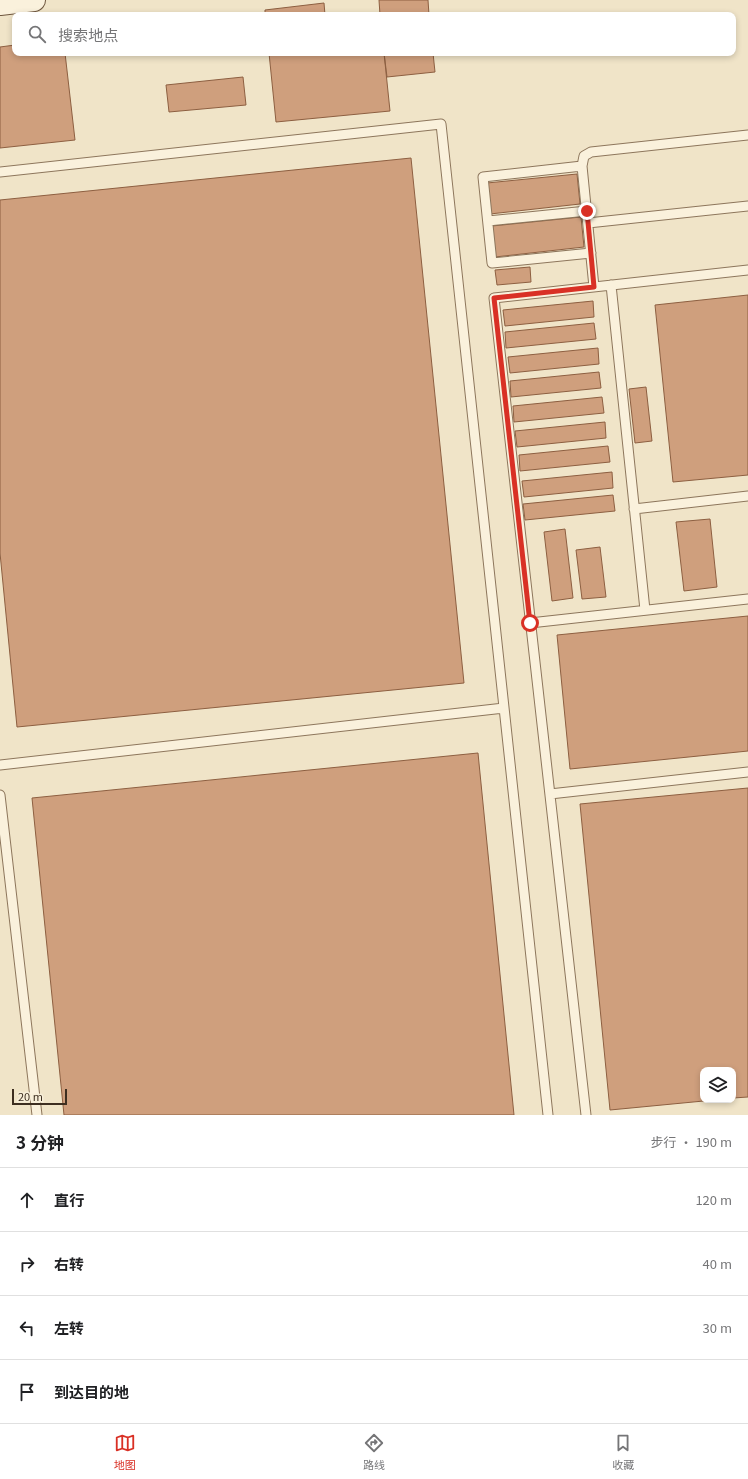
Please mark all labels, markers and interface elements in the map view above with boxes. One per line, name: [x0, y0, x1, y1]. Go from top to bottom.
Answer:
search box: [12, 12, 736, 56]
icon: search: [26, 23, 48, 45]
text: 搜索地点: [58, 24, 118, 45]
route end: [578, 202, 596, 220]
route start: [521, 614, 539, 632]
map controls: [700, 1067, 736, 1103]
button: layers: [700, 1067, 736, 1103]
scale bar: [12, 1087, 67, 1106]
text: 20 m: [18, 1088, 43, 1104]
text: 3 分钟: [16, 1129, 64, 1154]
text: 步行 · 190 m: [651, 1132, 732, 1151]
icon: ahead: [16, 1189, 38, 1211]
text: 直行: [54, 1189, 84, 1210]
text: 120 m: [695, 1190, 732, 1209]
icon: right: [16, 1253, 38, 1275]
text: 右转: [54, 1253, 84, 1274]
text: 40 m: [703, 1254, 732, 1273]
icon: left: [16, 1317, 38, 1339]
text: 左转: [54, 1317, 84, 1338]
text: 30 m: [703, 1318, 732, 1337]
icon: arrive: [16, 1381, 38, 1403]
text: 到达目的地: [54, 1381, 129, 1402]
tab: 地图: [114, 1432, 136, 1472]
tab: 路线: [363, 1432, 385, 1472]
tab: 收藏: [612, 1432, 634, 1472]

